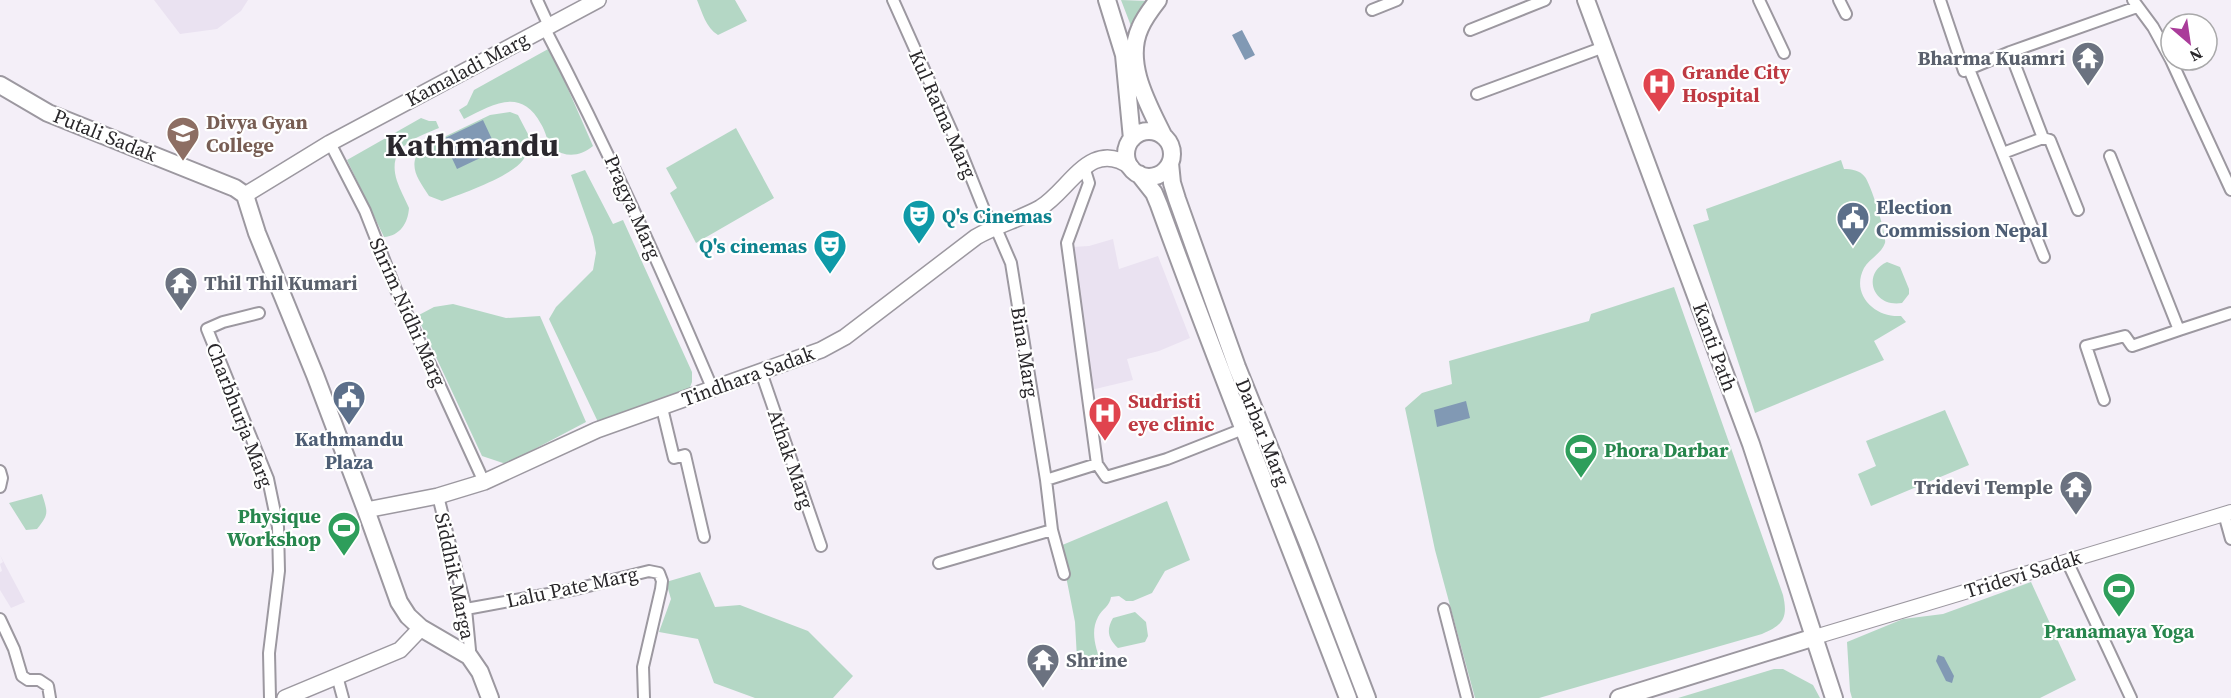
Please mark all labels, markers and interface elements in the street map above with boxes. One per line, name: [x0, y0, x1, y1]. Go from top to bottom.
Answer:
north arrow: [2159, 12, 2219, 72]
street label: Kamaladi Marg: [401, 25, 533, 113]
temple icon: Bharma Kuamri: [2070, 40, 2106, 87]
text: N: [2186, 43, 2207, 68]
place label: Bharma Kuamri: [1917, 44, 2065, 72]
street label: Kul Ratna Marg: [902, 45, 984, 183]
place label: Grande City Hospital: [1682, 58, 1791, 109]
hospital icon: Grande City Hospital: [1641, 66, 1677, 113]
street label: Putali Sadak: [49, 102, 161, 168]
place label: Divya Gyan College: [206, 108, 308, 159]
school or university icon: Divya Gyan College: [165, 115, 201, 162]
district label: Kathmandu: [385, 123, 559, 167]
street label: Pragya Marg: [598, 150, 668, 264]
place label: Election Commission Nepal: [1876, 193, 2048, 244]
theatre icon: Q's Cinemas: [901, 198, 937, 245]
public building icon: Election Commission Nepal: [1835, 200, 1871, 247]
place label: Q's Cinemas: [942, 202, 1052, 230]
theatre icon: Q's cinemas: [812, 228, 848, 275]
place label: Q's cinemas: [699, 232, 807, 260]
street label: Shrim Nidhi Marg: [363, 233, 453, 391]
temple icon: Thil Thil Kumari: [163, 265, 199, 312]
place label: Thil Thil Kumari: [204, 269, 358, 297]
street label: Kanti Path: [1686, 299, 1744, 395]
street label: Bina Marg: [1004, 304, 1046, 400]
street label: Charbhurja Marg: [200, 339, 280, 491]
street label: Tindhara Sadak: [678, 339, 818, 413]
street label: Darbar Marg: [1229, 374, 1297, 490]
public building icon: Kathmandu Plaza: [331, 379, 367, 426]
place label: Sudristi eye clinic: [1128, 387, 1215, 438]
hospital icon: Sudristi eye clinic: [1087, 395, 1123, 442]
street label: Athak Marg: [761, 405, 821, 513]
place label: Kathmandu Plaza: [295, 425, 403, 476]
sports icon: Phora Darbar: [1563, 432, 1599, 479]
place label: Phora Darbar: [1604, 436, 1729, 464]
temple icon: Tridevi Temple: [2058, 469, 2094, 516]
place label: Tridevi Temple: [1914, 473, 2053, 501]
place label: Physique Workshop: [227, 502, 321, 553]
sports icon: Physique Workshop: [326, 510, 362, 557]
street label: Siddhik Marga: [428, 510, 482, 643]
street label: Tridevi Sadak: [1961, 543, 2085, 605]
street label: Lalu Pate Marg: [504, 559, 640, 615]
sports icon: Pranamaya Yoga: [2101, 571, 2137, 618]
place label: Pranamaya Yoga: [2044, 617, 2195, 645]
temple icon: Shrine: [1025, 642, 1061, 689]
place label: Shrine: [1066, 646, 1127, 674]

